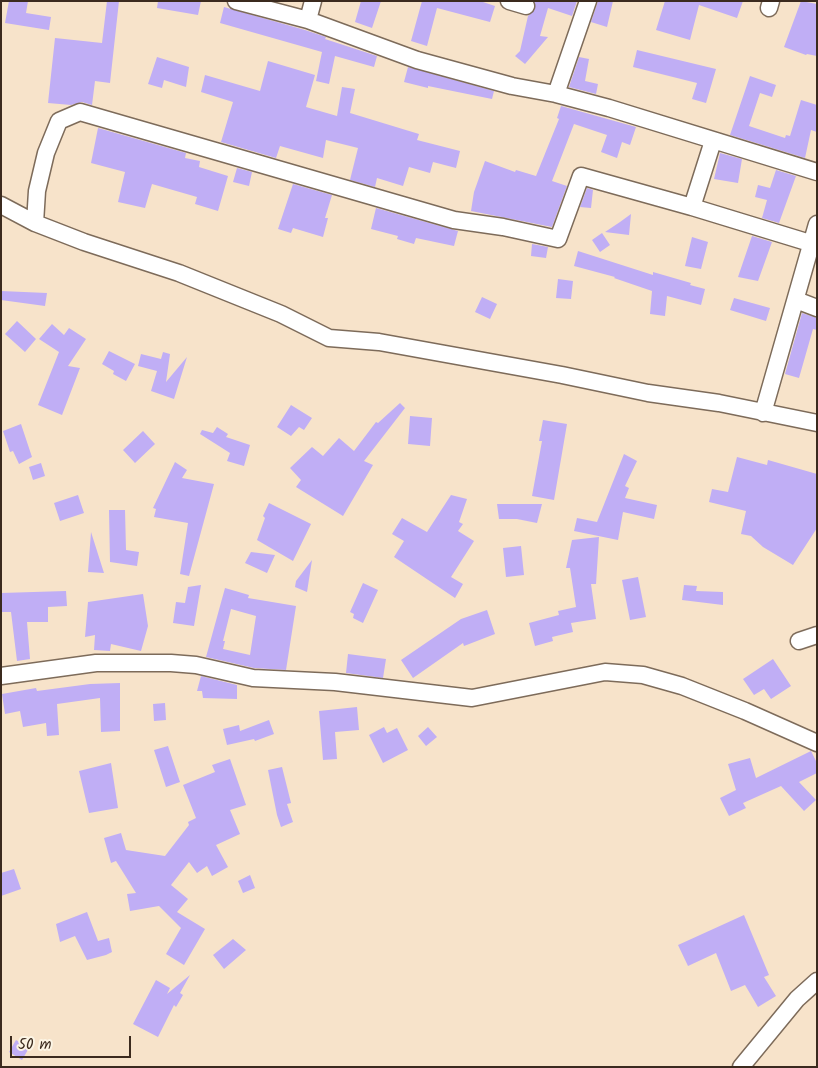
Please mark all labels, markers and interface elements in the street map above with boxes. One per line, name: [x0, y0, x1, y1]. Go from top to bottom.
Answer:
scale bar: [12, 1026, 134, 1058]
text: 50 m: [18, 1033, 52, 1057]

